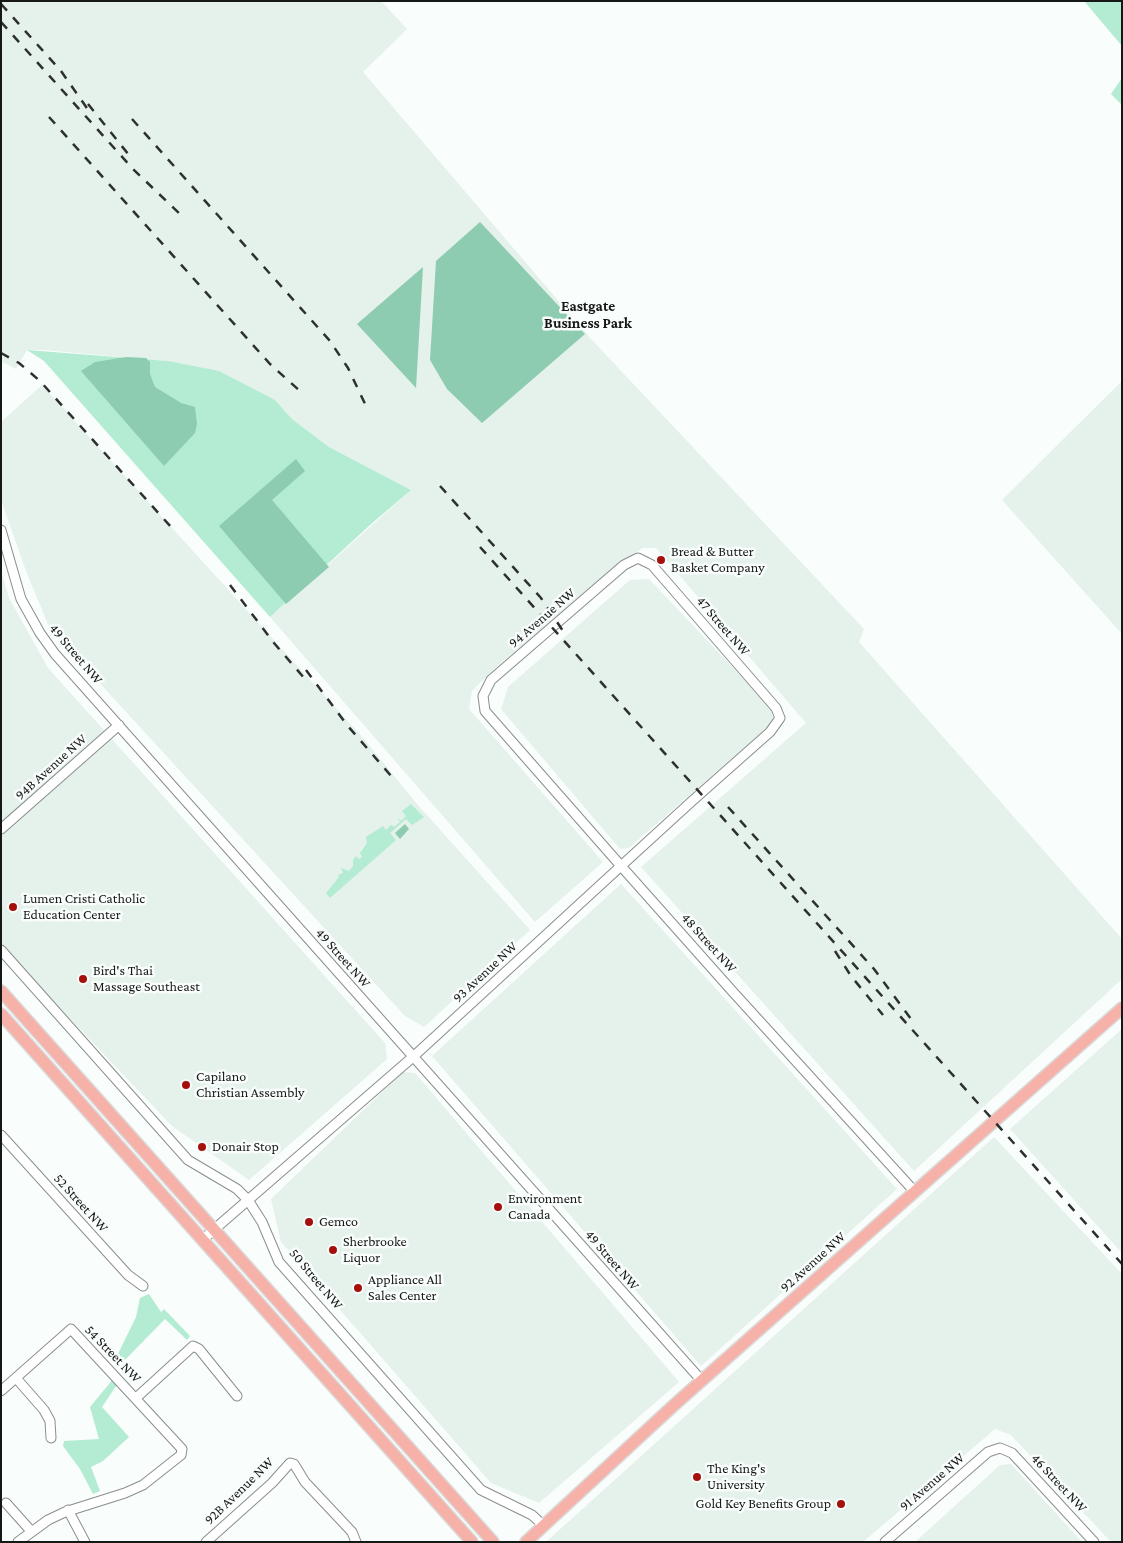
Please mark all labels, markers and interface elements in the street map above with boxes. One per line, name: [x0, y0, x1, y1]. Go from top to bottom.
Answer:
district label: Eastgate Business Park: [544, 297, 632, 332]
place label: Bread & Butter Basket Company: [671, 544, 765, 576]
marker: Bread & Butter Basket Company: [655, 554, 667, 566]
street label: 94 Avenue NW: [505, 585, 579, 651]
street label: 47 Street NW: [693, 593, 753, 659]
street label: 49 Street NW: [46, 620, 106, 688]
street label: 94B Avenue NW: [12, 731, 90, 803]
place label: Lumen Cristi Catholic Education Center: [23, 891, 145, 924]
marker: Lumen Cristi Catholic Education Center: [7, 901, 19, 913]
street label: 48 Street NW: [678, 910, 740, 976]
street label: 49 Street NW: [312, 925, 374, 991]
street label: 93 Avenue NW: [449, 938, 521, 1006]
place label: Bird's Thai Massage Southeast: [93, 963, 200, 996]
marker: Bird's Thai Massage Southeast: [77, 973, 89, 985]
place label: Capilano Christian Assembly: [196, 1069, 305, 1102]
marker: Capilano Christian Assembly: [180, 1079, 192, 1091]
place label: Donair Stop: [212, 1139, 279, 1155]
marker: Donair Stop: [196, 1141, 208, 1153]
street label: 52 Street NW: [50, 1170, 112, 1236]
place label: Environment Canada: [508, 1191, 582, 1224]
marker: Environment Canada: [492, 1201, 504, 1213]
place label: Gemco: [319, 1214, 358, 1230]
marker: Gemco: [303, 1216, 315, 1228]
street label: 49 Street NW: [581, 1226, 643, 1294]
street label: 92 Avenue NW: [777, 1228, 849, 1296]
place label: Sherbrooke Liquor: [343, 1234, 407, 1266]
marker: Sherbrooke Liquor: [327, 1244, 339, 1256]
street label: 50 Street NW: [286, 1245, 346, 1313]
place label: Appliance All Sales Center: [368, 1272, 442, 1304]
marker: Appliance All Sales Center: [352, 1282, 364, 1294]
street label: 54 Street NW: [81, 1322, 145, 1386]
street label: 91 Avenue NW: [896, 1449, 968, 1515]
street label: 46 Street NW: [1027, 1450, 1091, 1516]
street label: 92B Avenue NW: [201, 1454, 277, 1528]
place label: The King's University: [707, 1461, 766, 1494]
marker: The King's University: [691, 1471, 703, 1483]
place label: Gold Key Benefits Group: [696, 1496, 831, 1512]
marker: Gold Key Benefits Group: [835, 1498, 847, 1510]

